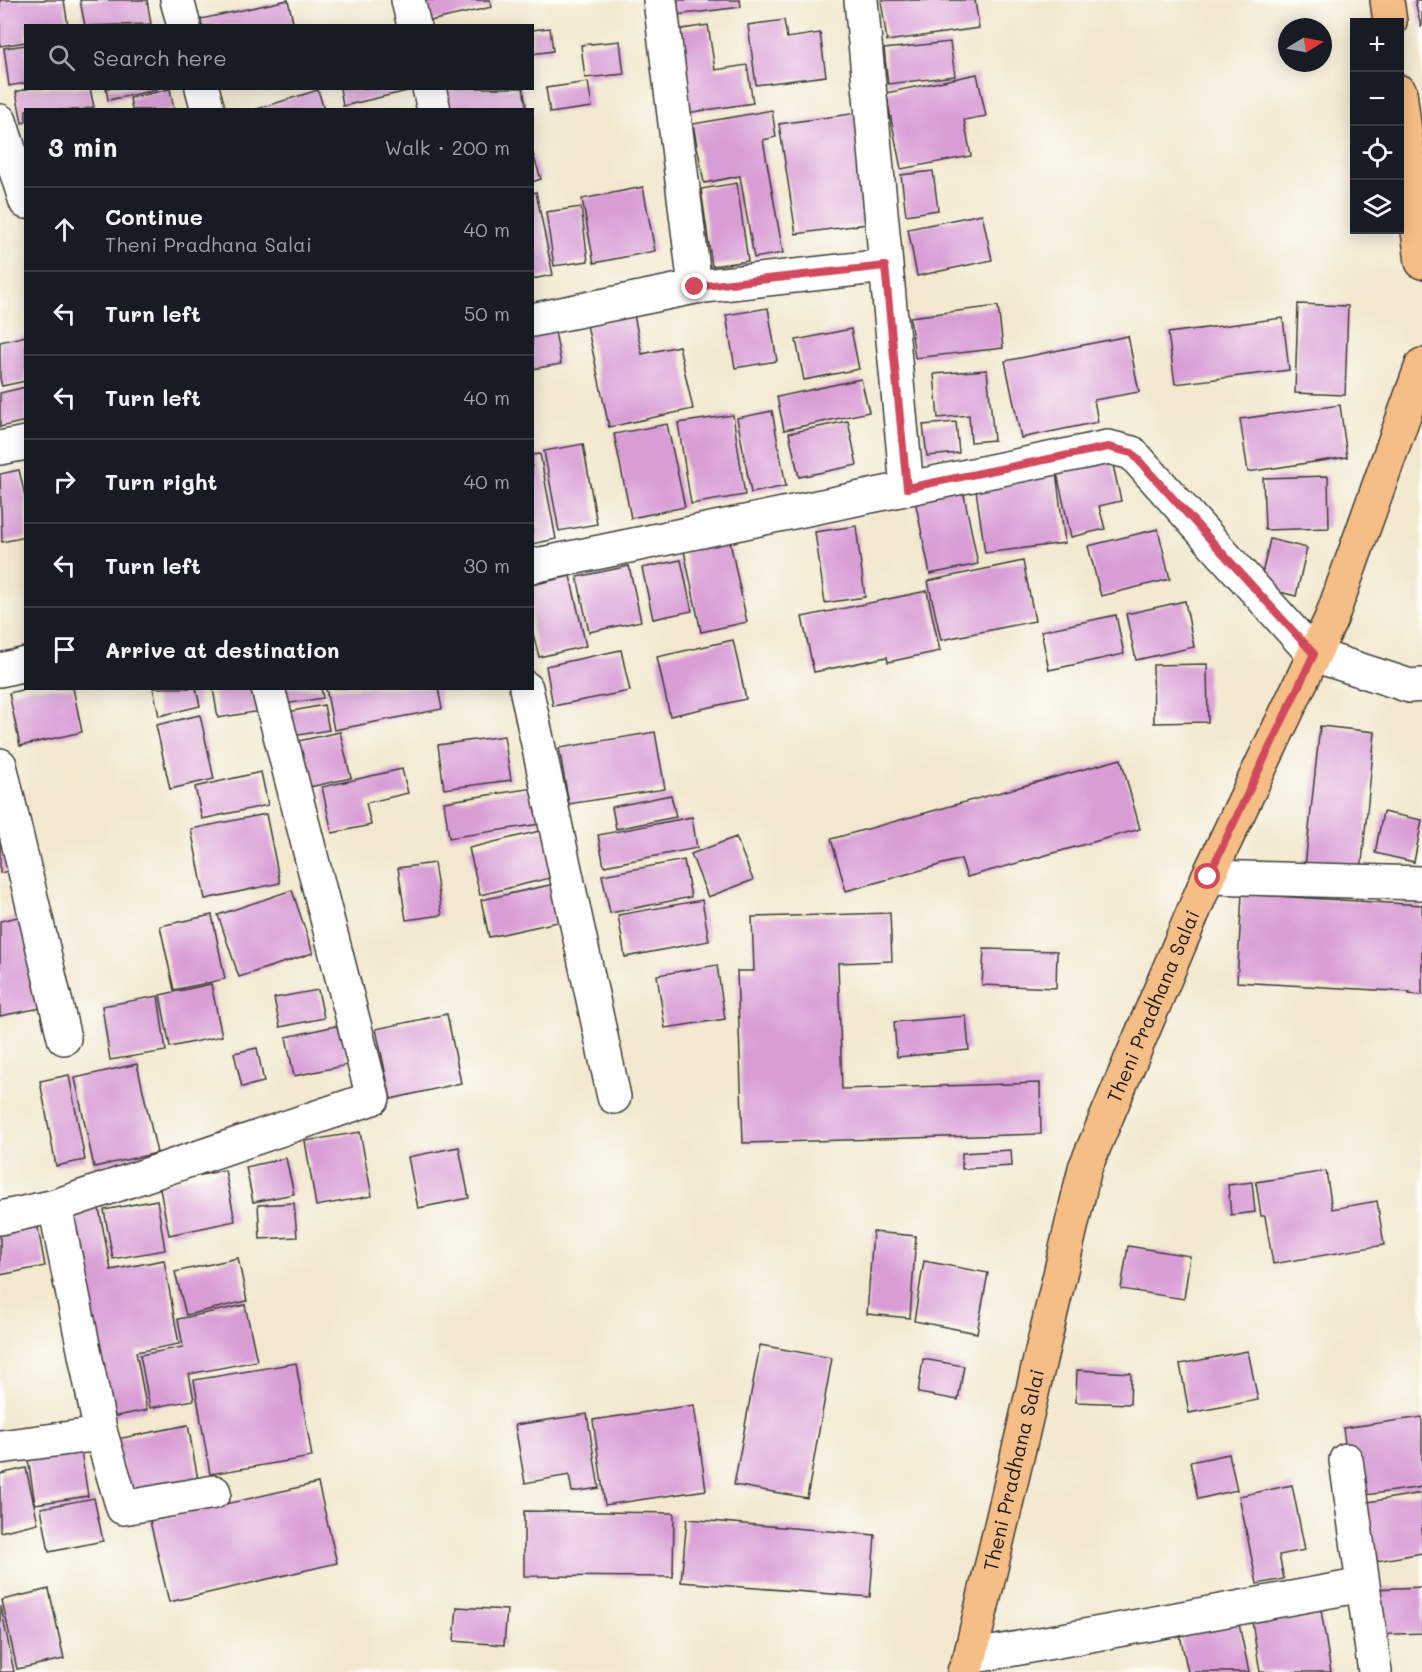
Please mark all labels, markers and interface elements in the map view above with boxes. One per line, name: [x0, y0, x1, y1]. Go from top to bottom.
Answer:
north arrow: [1278, 18, 1332, 72]
map controls: [1350, 18, 1404, 234]
button: +: [1350, 18, 1404, 72]
search box: [24, 24, 534, 90]
icon: search: [45, 41, 78, 74]
text: Search here: [93, 43, 227, 72]
button: −: [1350, 72, 1404, 126]
button: locate: [1350, 126, 1404, 180]
text: 3 min: [48, 130, 117, 164]
text: Walk · 200 m: [385, 134, 510, 160]
button: layers: [1350, 180, 1404, 234]
text: Continue: [105, 202, 203, 231]
icon: ahead: [48, 213, 81, 246]
text: 40 m: [464, 216, 510, 242]
text: Theni Pradhana Salai: [105, 231, 312, 257]
route end: [681, 273, 707, 299]
icon: left: [48, 297, 81, 330]
text: Turn left: [105, 299, 201, 328]
text: 50 m: [464, 300, 510, 326]
icon: left: [48, 381, 81, 414]
text: Turn left: [105, 383, 201, 412]
text: 40 m: [464, 384, 510, 410]
icon: right: [48, 465, 81, 498]
text: Turn right: [105, 467, 217, 496]
text: 40 m: [464, 468, 510, 494]
icon: left: [48, 549, 81, 582]
text: Turn left: [105, 551, 201, 580]
text: 30 m: [464, 552, 510, 578]
icon: arrive: [48, 633, 81, 666]
text: Arrive at destination: [105, 635, 340, 664]
route start: [1194, 863, 1220, 889]
street label: Theni Pradhana Salai: [1100, 906, 1205, 1106]
street label: Theni Pradhana Salai: [977, 1366, 1049, 1574]

